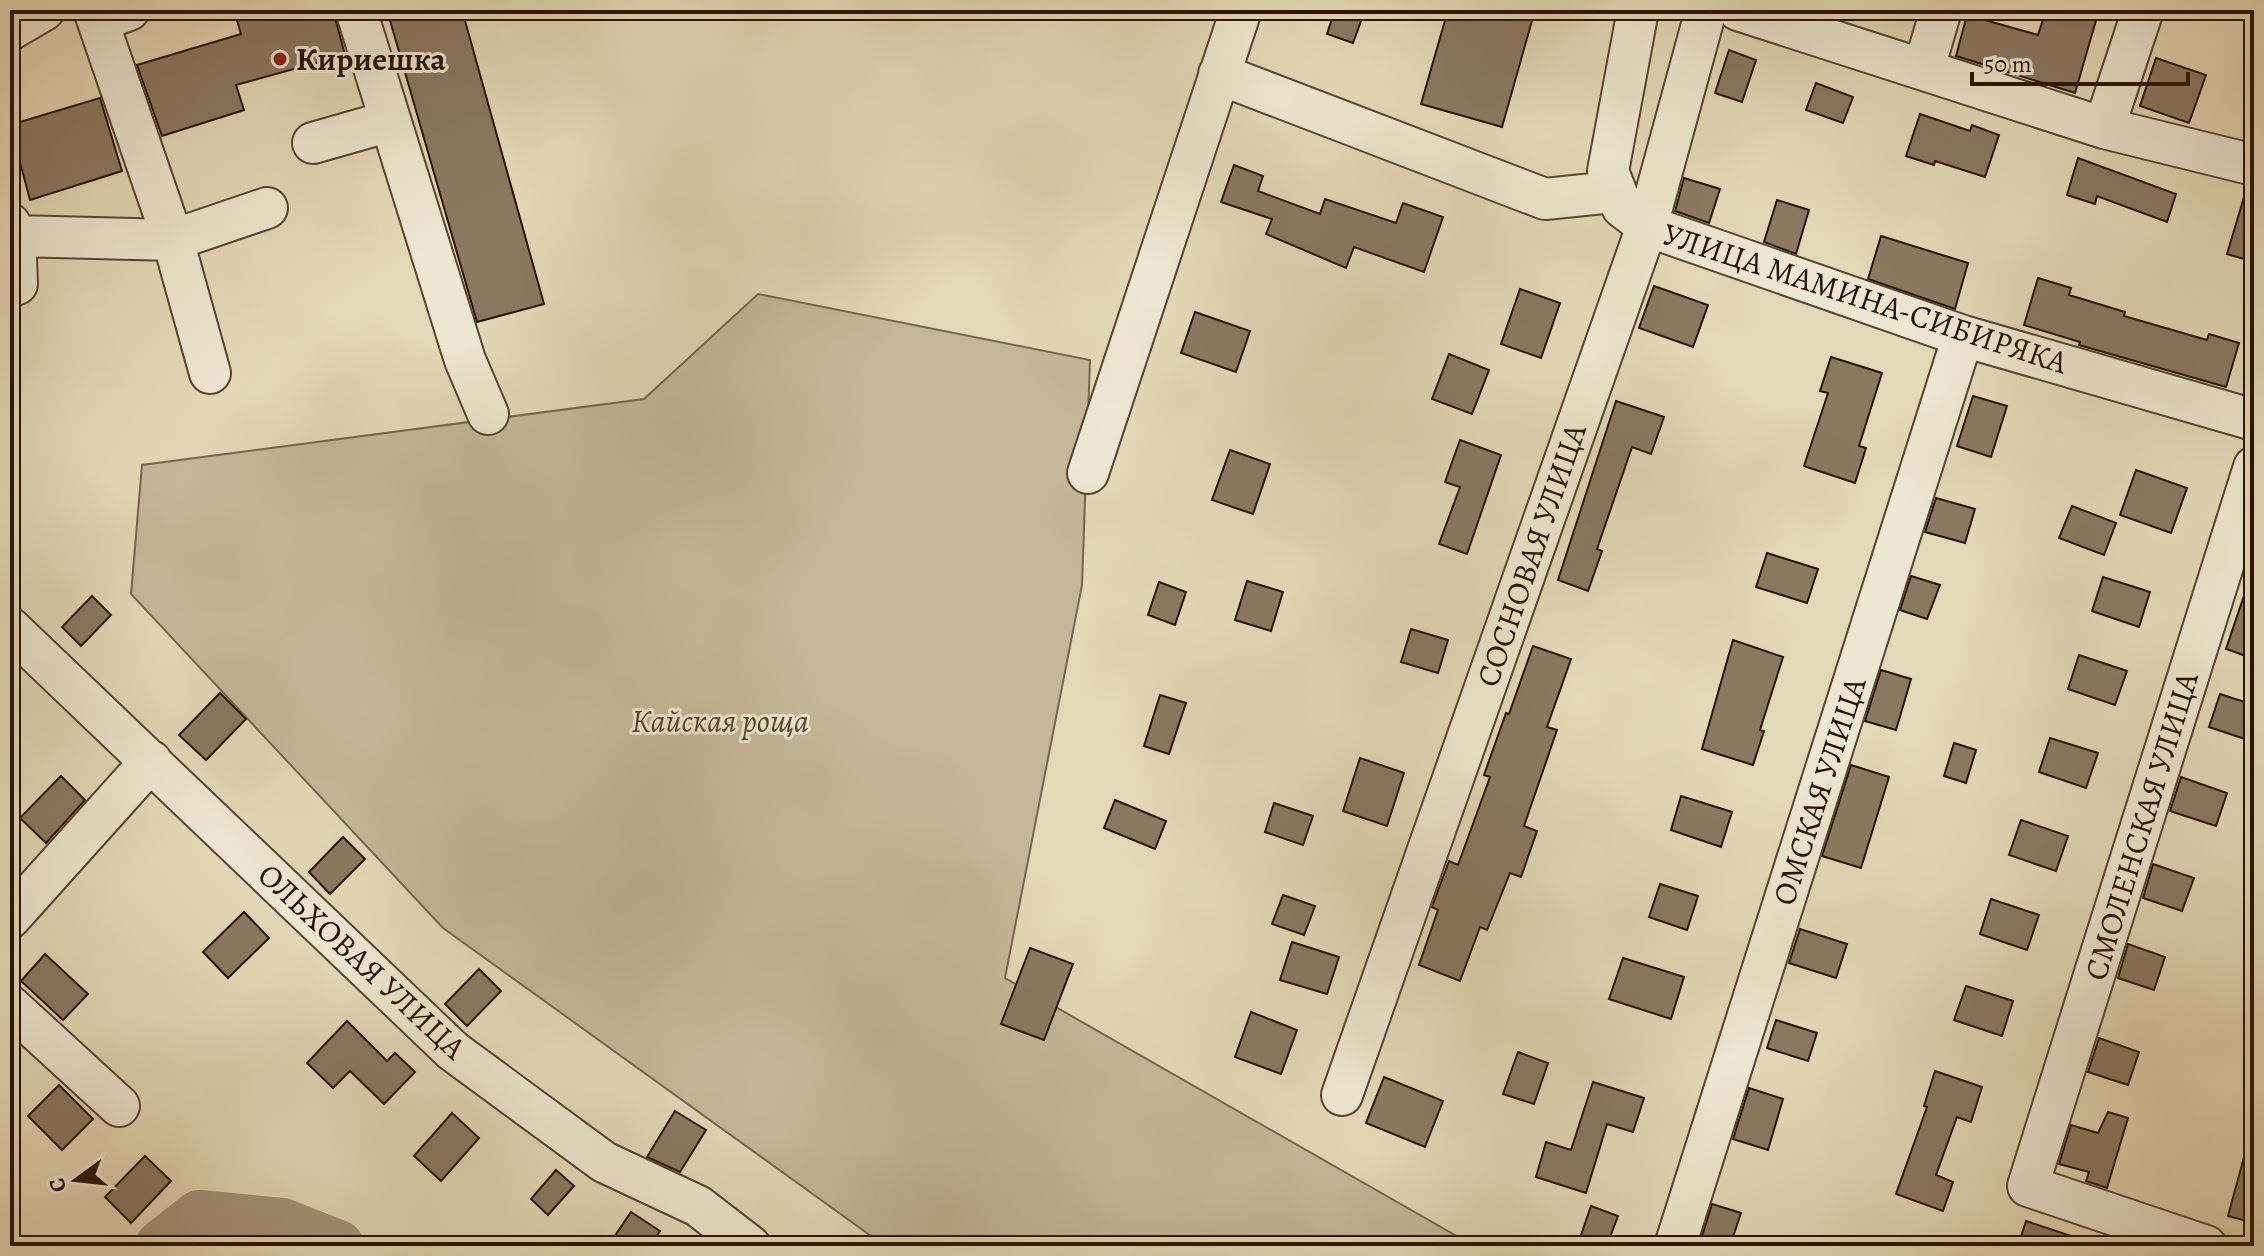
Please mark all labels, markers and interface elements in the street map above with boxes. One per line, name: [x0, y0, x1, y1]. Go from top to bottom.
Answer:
scale bar: [1972, 36, 2188, 86]
place label: Кириешка: [296, 37, 446, 81]
text: 50 m: [1984, 48, 2032, 80]
marker: Кириешка: [271, 50, 289, 68]
street label: УЛИЦА МАМИНА-СИБИРЯКА: [1657, 212, 2074, 385]
street label: СОСНОВАЯ УЛИЦА: [1465, 416, 1597, 692]
street label: СМОЛЕНСКАЯ УЛИЦА: [2073, 665, 2209, 985]
street label: ОМСКАЯ УЛИЦА: [1761, 670, 1877, 911]
park label: Кайская роща: [631, 699, 809, 743]
street label: ОЛЬХОВАЯ УЛИЦА: [248, 853, 477, 1070]
north arrow: [36, 1140, 116, 1220]
text: С: [41, 1174, 74, 1195]

